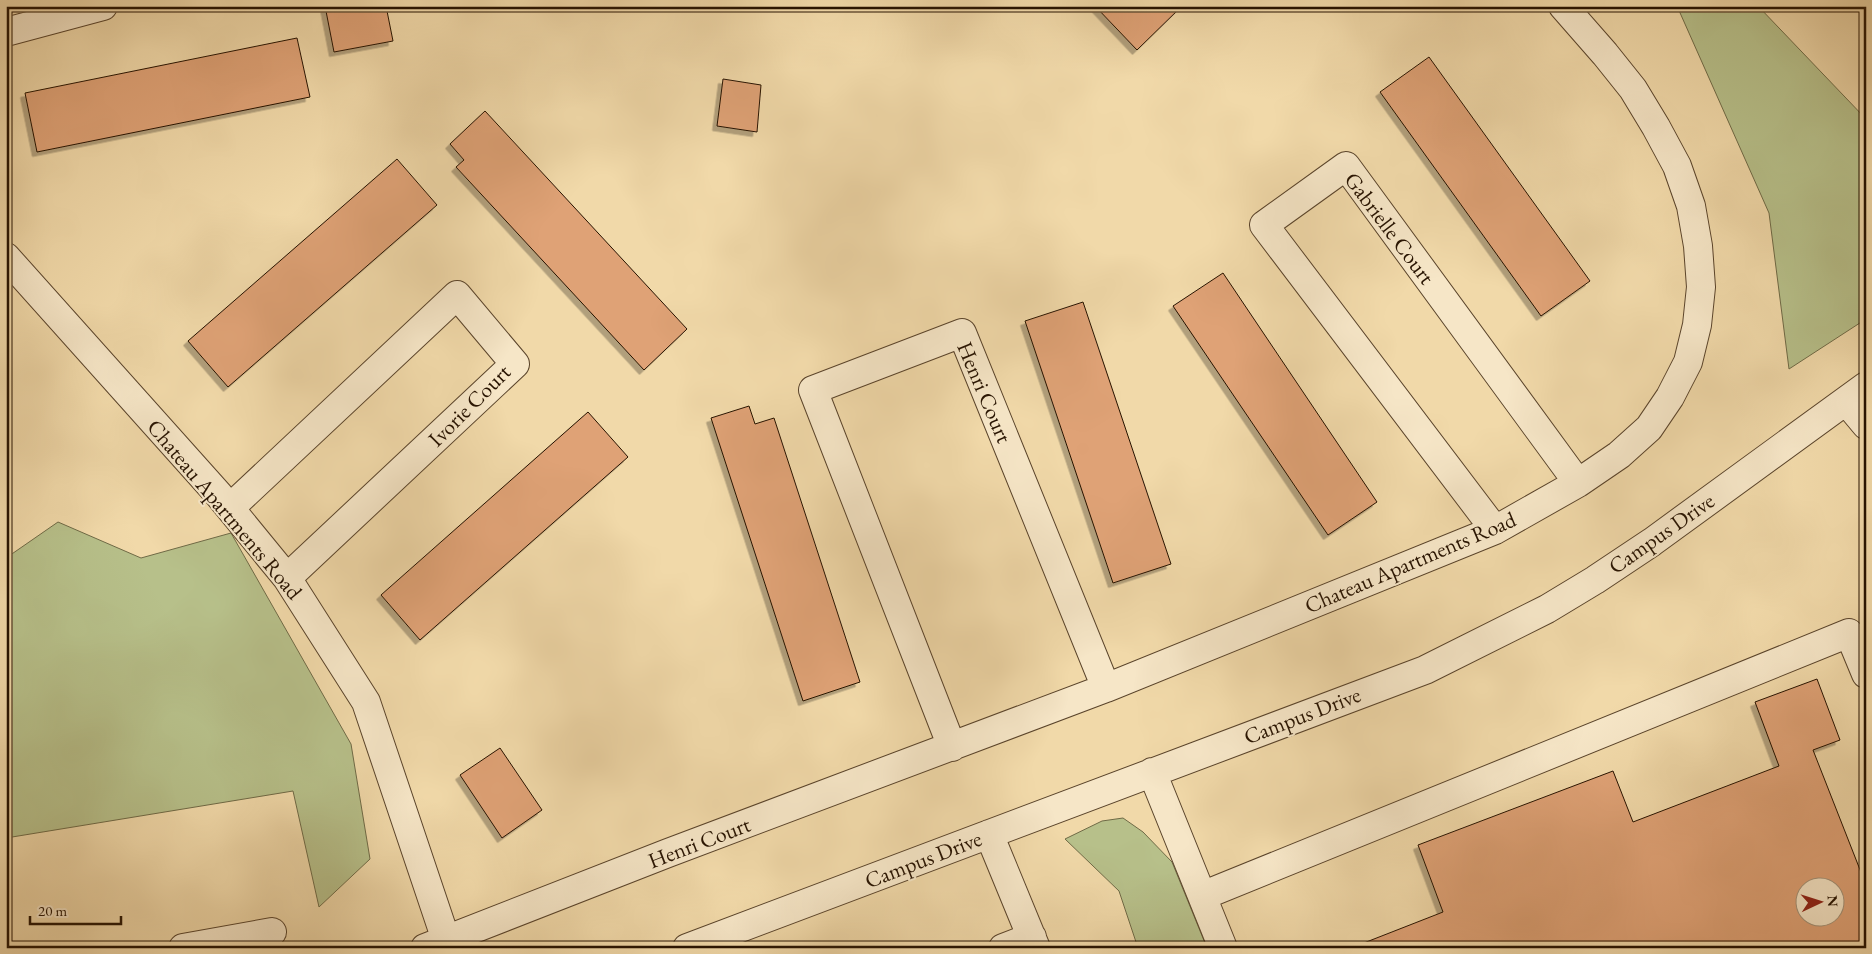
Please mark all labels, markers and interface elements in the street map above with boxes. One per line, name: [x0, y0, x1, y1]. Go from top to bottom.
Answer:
street label: Gabrielle Court: [1338, 166, 1441, 290]
street label: Henri Court: [950, 337, 1019, 447]
street label: Ivorie Court: [422, 358, 517, 453]
street label: Chateau Apartments Road: [141, 413, 309, 606]
street label: Campus Drive: [1603, 486, 1720, 581]
street label: Chateau Apartments Road: [1300, 504, 1521, 620]
street label: Campus Drive: [1240, 680, 1365, 751]
street label: Henri Court: [644, 810, 755, 875]
street label: Campus Drive: [861, 824, 986, 895]
north arrow: [1794, 876, 1844, 926]
scale bar: [30, 894, 121, 926]
text: N: [1824, 895, 1842, 908]
text: 20 m: [38, 901, 67, 920]

